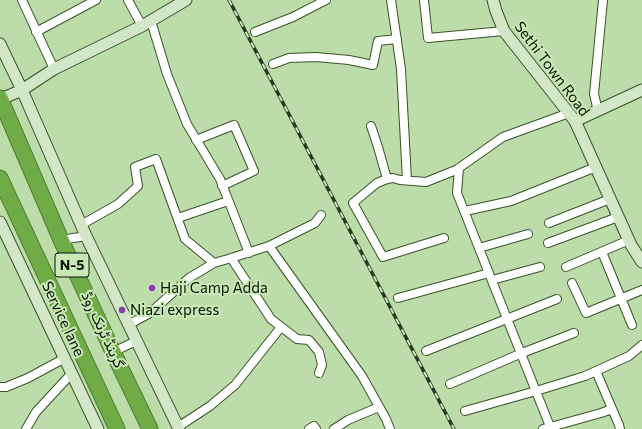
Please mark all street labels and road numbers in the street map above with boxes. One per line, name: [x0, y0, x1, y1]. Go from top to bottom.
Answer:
street label: Sethi Town Road: [511, 18, 593, 120]
road number: N-5: [55, 253, 89, 277]
street label: Service lane: [38, 279, 88, 359]
street label: گرینڈ ٹرنک روڈ: [77, 289, 129, 371]

